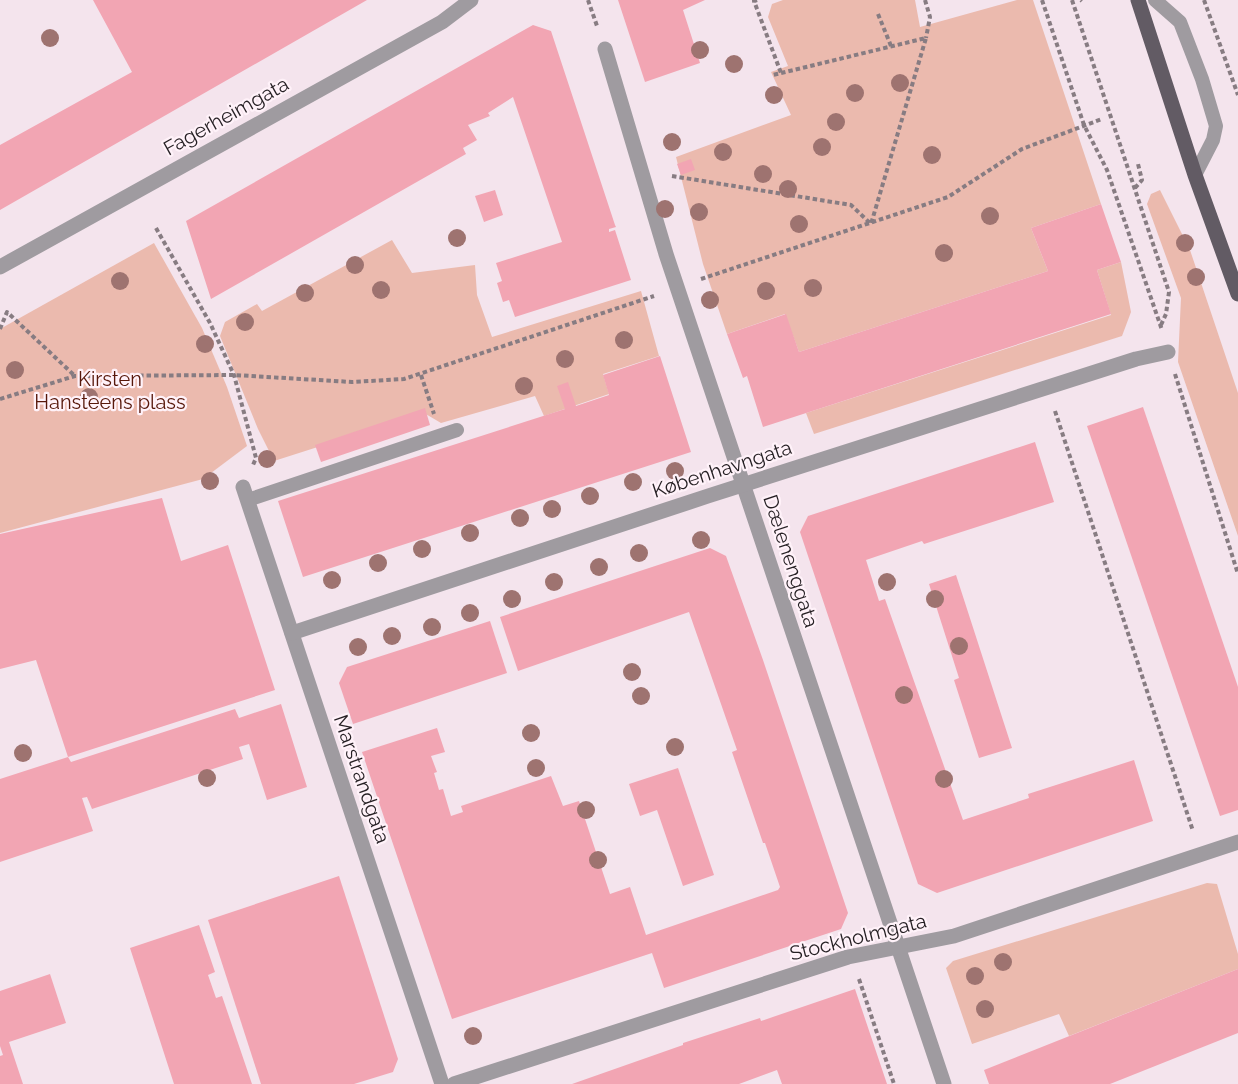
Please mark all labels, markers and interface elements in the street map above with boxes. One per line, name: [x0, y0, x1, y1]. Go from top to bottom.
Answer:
street label: Fagerheimgata: [159, 72, 293, 160]
park label: Kirsten Hansteens plass: [34, 367, 186, 414]
street label: Københavngata: [649, 435, 795, 503]
street label: Dælenenggata: [758, 492, 824, 630]
street label: Marstrandgata: [329, 712, 395, 846]
street label: Stockholmgata: [787, 908, 929, 966]

